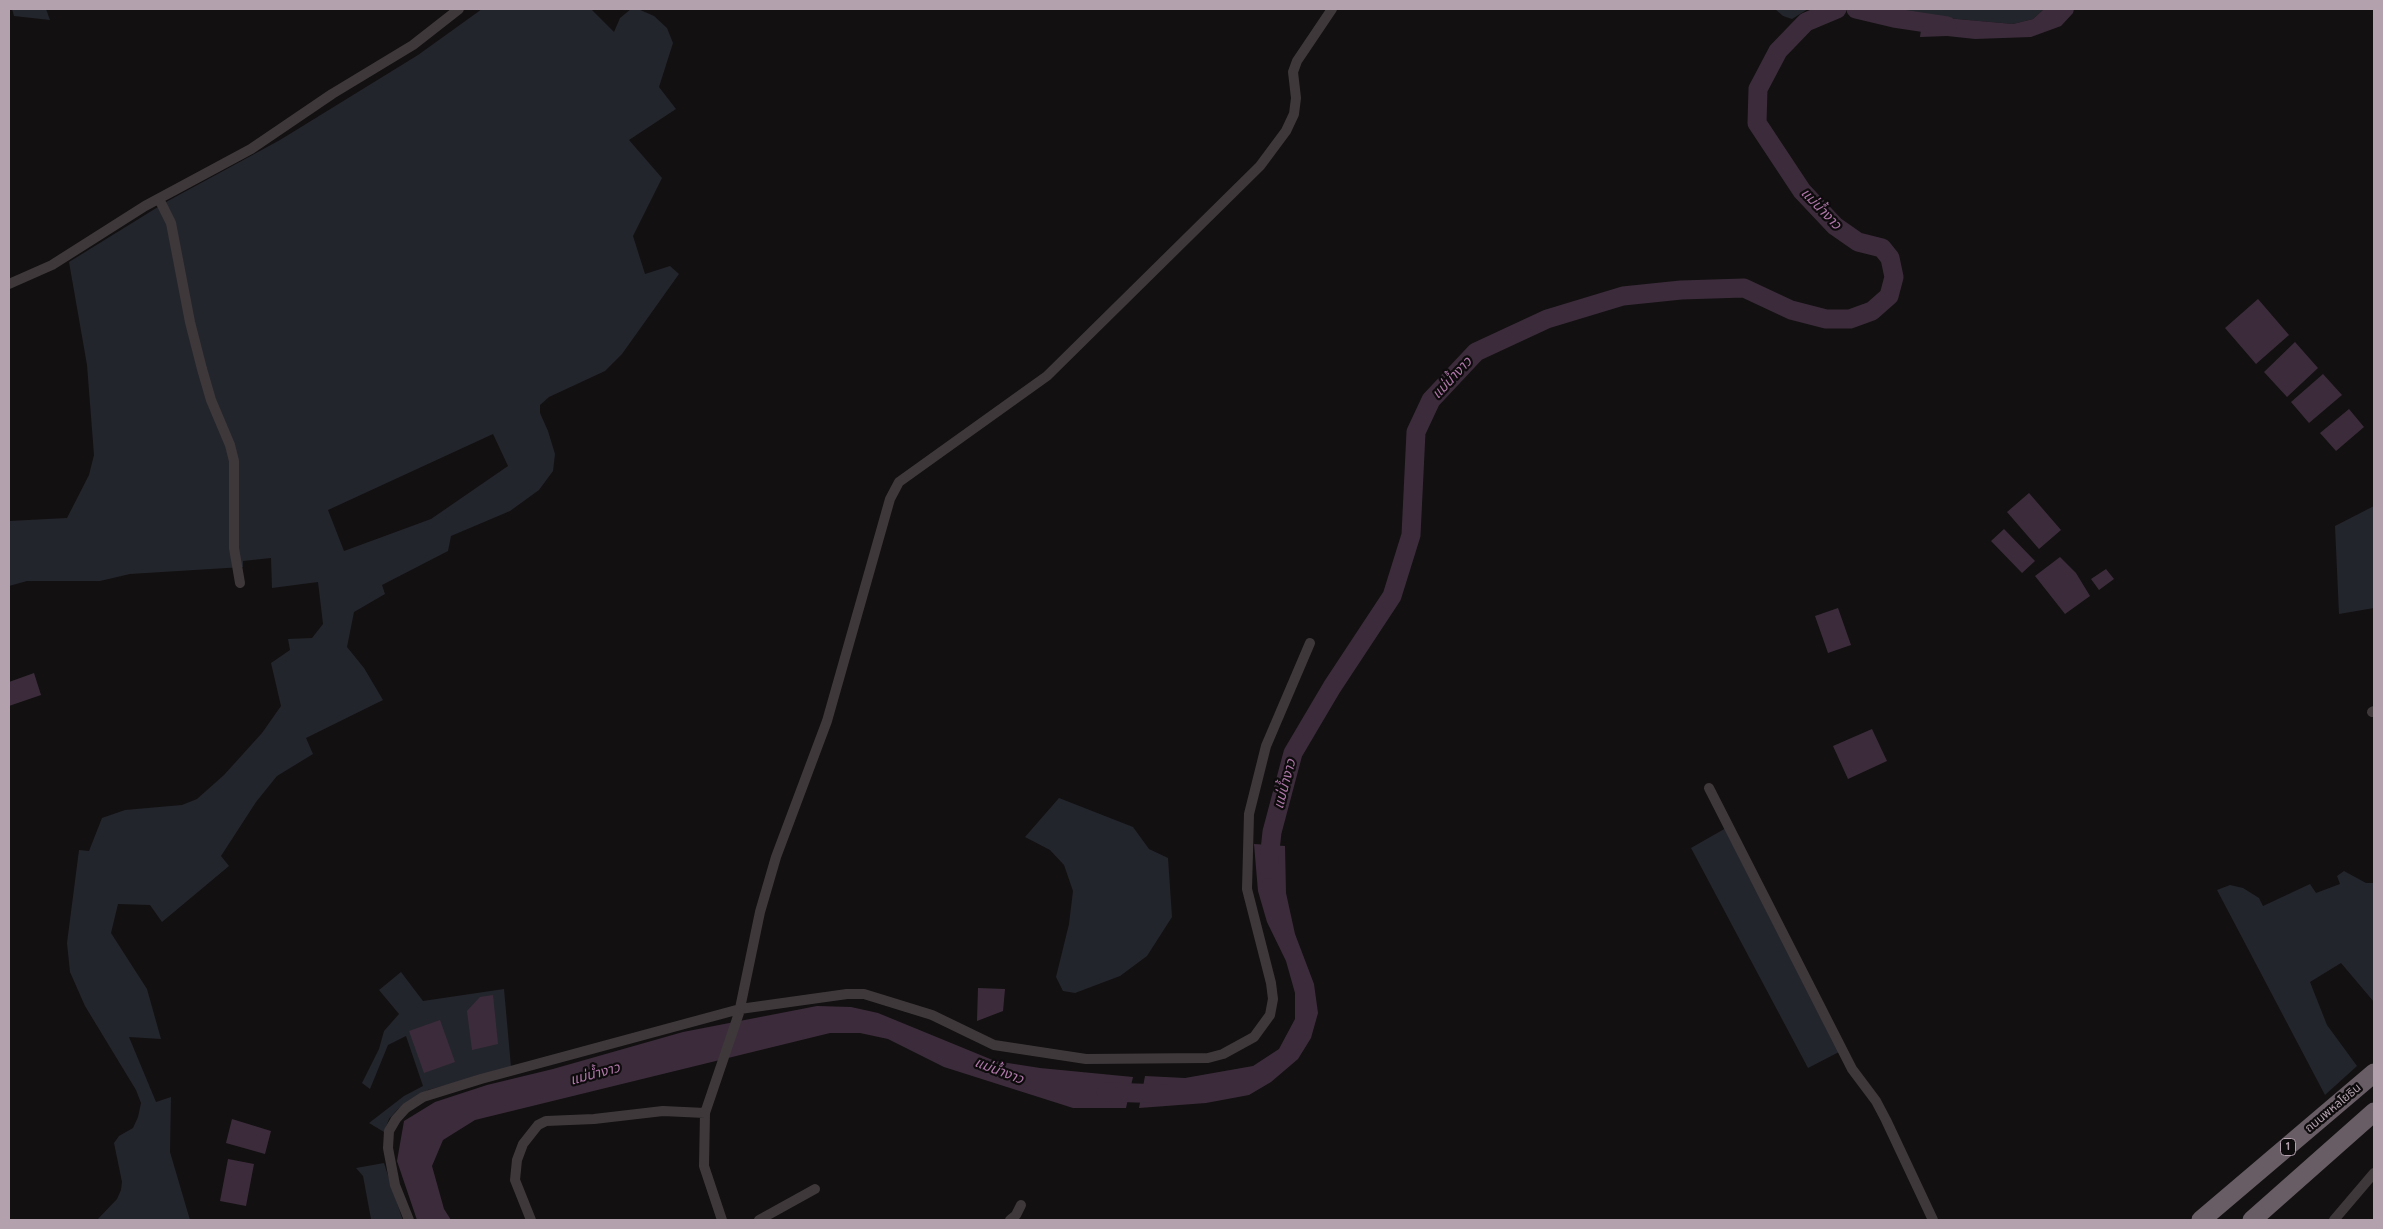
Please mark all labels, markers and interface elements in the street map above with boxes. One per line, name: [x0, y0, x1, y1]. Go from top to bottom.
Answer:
water label: แม่น้ำงาว: [1797, 185, 1845, 233]
water label: แม่น้ำงาว: [1428, 354, 1476, 402]
water label: แม่น้ำงาว: [1270, 757, 1300, 811]
water label: แม่น้ำงาว: [972, 1054, 1026, 1088]
water label: แม่น้ำงาว: [568, 1059, 622, 1089]
street label: ถนนพหลโยธิน: [2302, 1080, 2364, 1136]
road number: 1: [2280, 1138, 2296, 1156]

